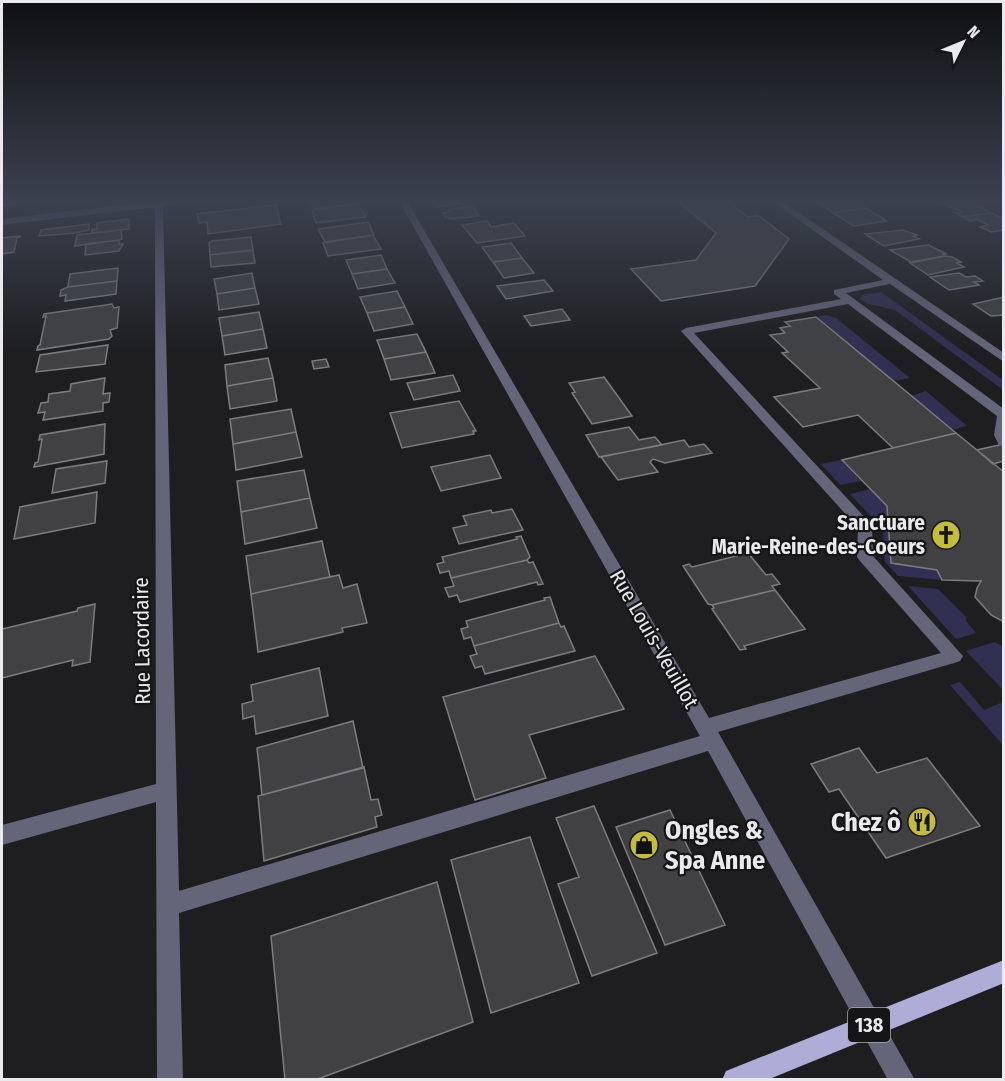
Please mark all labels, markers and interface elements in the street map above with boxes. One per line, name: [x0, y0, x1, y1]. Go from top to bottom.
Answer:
north arrow: [933, 12, 993, 72]
text: N: [963, 22, 984, 42]
place label: Sanctuare Marie-Reine-des-Coeurs: [712, 510, 925, 560]
church icon: Sanctuare Marie-Reine-des-Coeurs: [930, 519, 962, 551]
street label: Rue Louis-Veuillot: [604, 565, 704, 713]
street label: Rue Lacordaire: [128, 577, 156, 705]
restaurant icon: Chez ô: [906, 806, 938, 838]
place label: Chez ô: [831, 807, 901, 838]
place label: Ongles & Spa Anne: [665, 815, 765, 876]
shop icon: Ongles & Spa Anne: [628, 829, 660, 861]
road number: 138: [848, 1008, 890, 1042]

